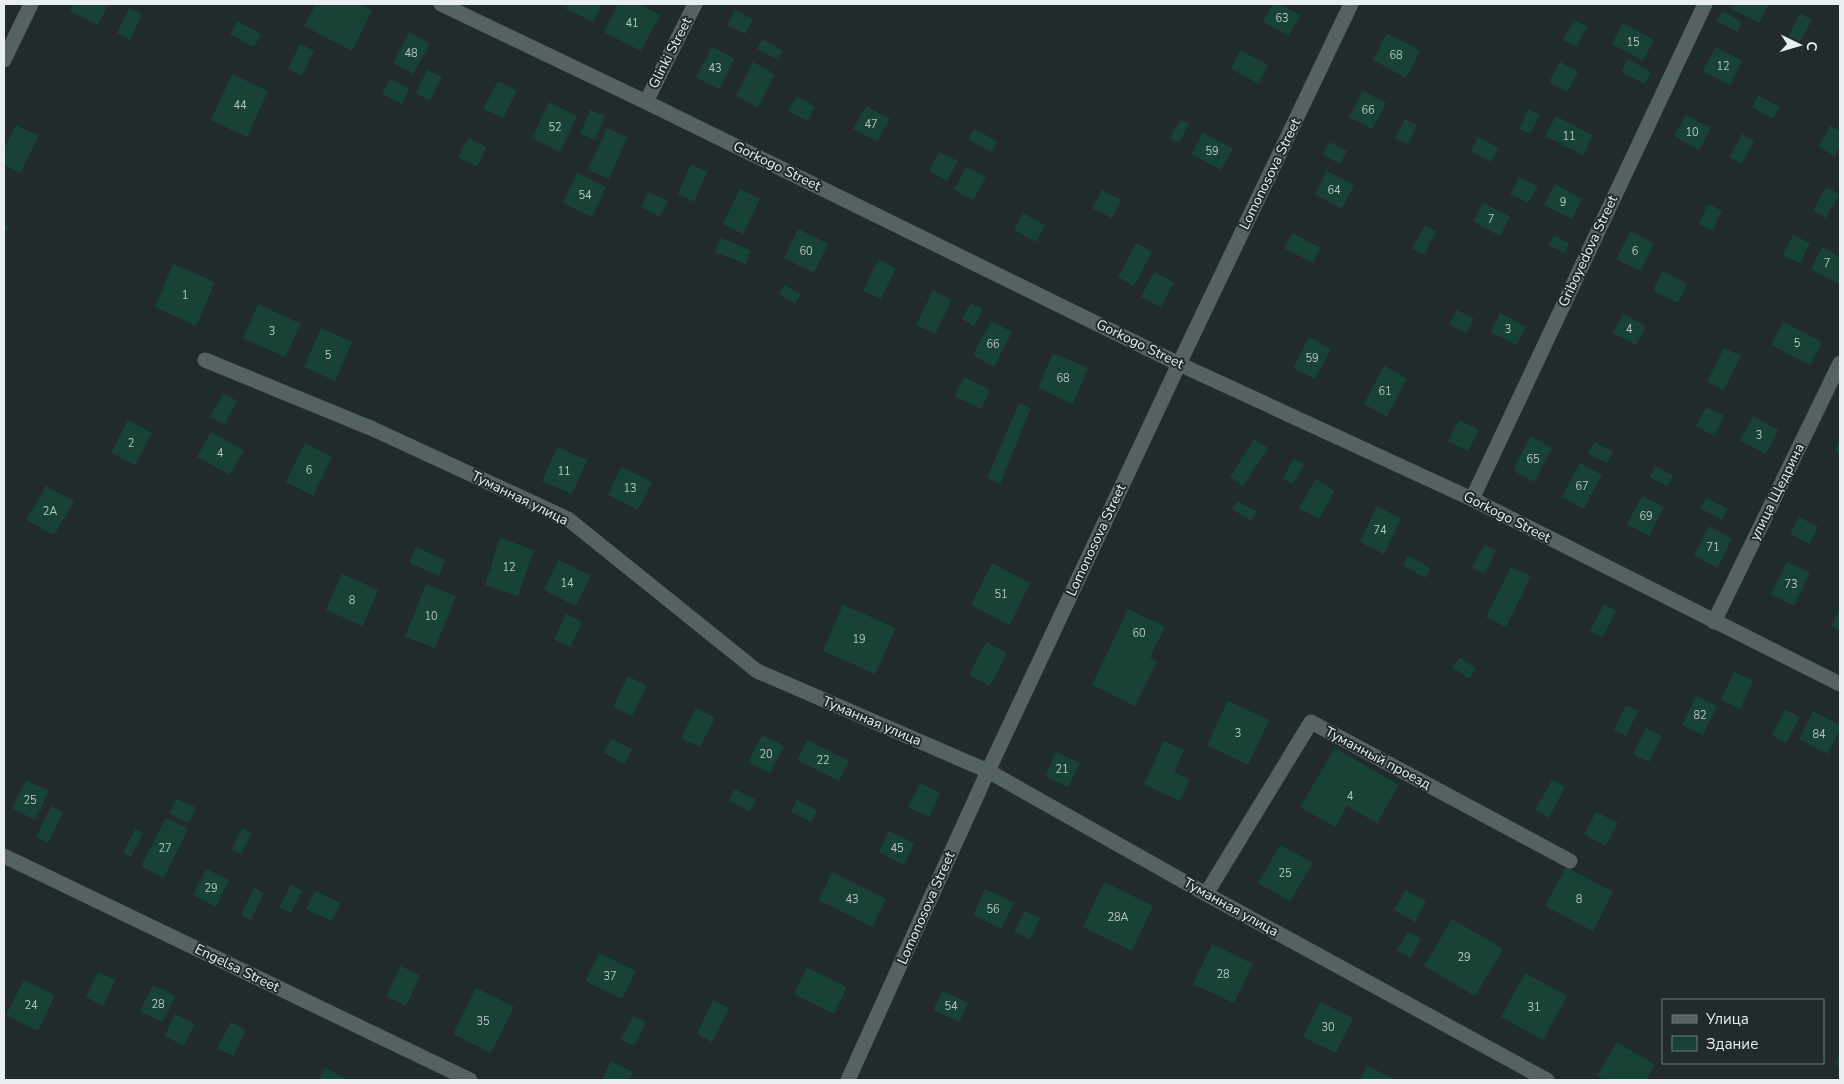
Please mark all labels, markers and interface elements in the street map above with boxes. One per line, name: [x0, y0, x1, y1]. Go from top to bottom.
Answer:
house number: 63: [1275, 11, 1289, 26]
street label: Glinki Street: [644, 14, 696, 92]
house number: 41: [625, 16, 639, 31]
north arrow: [1774, 20, 1824, 70]
house number: 15: [1626, 35, 1640, 50]
text: С: [1802, 41, 1821, 52]
house number: 48: [404, 46, 418, 61]
house number: 68: [1389, 48, 1403, 63]
house number: 12: [1716, 59, 1730, 74]
house number: 43: [708, 61, 722, 76]
house number: 44: [233, 98, 247, 113]
house number: 66: [1361, 103, 1375, 118]
street label: Lomonosova Street: [1235, 115, 1305, 233]
house number: 47: [864, 117, 878, 132]
house number: 52: [548, 120, 562, 135]
house number: 10: [1685, 125, 1699, 140]
house number: 11: [1562, 129, 1576, 144]
street label: Gorkogo Street: [730, 137, 824, 195]
house number: 59: [1205, 144, 1219, 159]
house number: 64: [1327, 183, 1341, 198]
house number: 54: [578, 188, 592, 203]
street label: Griboyedova Street: [1554, 192, 1622, 310]
house number: 9: [1560, 195, 1566, 210]
house number: 7: [1488, 212, 1494, 227]
house number: 60: [799, 244, 813, 259]
house number: 6: [1632, 244, 1639, 259]
house number: 7: [1824, 256, 1830, 271]
house number: 1: [182, 288, 188, 303]
street label: Gorkogo Street: [1093, 315, 1187, 373]
house number: 3: [1505, 322, 1511, 337]
house number: 4: [1626, 322, 1633, 337]
house number: 3: [269, 324, 275, 339]
house number: 5: [1794, 336, 1801, 351]
house number: 66: [986, 337, 1000, 352]
house number: 5: [325, 348, 332, 363]
house number: 59: [1305, 351, 1319, 366]
house number: 68: [1056, 371, 1070, 386]
house number: 61: [1378, 384, 1392, 399]
house number: 3: [1756, 428, 1762, 443]
house number: 2: [128, 436, 134, 451]
street label: улица Щедрина: [1745, 440, 1809, 544]
house number: 4: [217, 446, 224, 461]
house number: 65: [1526, 452, 1540, 467]
house number: 6: [306, 463, 313, 478]
house number: 11: [557, 464, 571, 479]
street label: Туманная улица: [468, 466, 572, 530]
house number: 67: [1575, 479, 1589, 494]
house number: 13: [623, 481, 637, 496]
street label: Lomonosova Street: [1062, 481, 1130, 599]
street label: Gorkogo Street: [1460, 487, 1554, 547]
house number: 2А: [43, 504, 57, 519]
house number: 69: [1639, 509, 1653, 524]
house number: 74: [1373, 523, 1387, 538]
house number: 71: [1706, 540, 1720, 555]
house number: 12: [502, 560, 516, 575]
house number: 14: [560, 576, 574, 591]
house number: 73: [1784, 577, 1798, 592]
house number: 51: [994, 587, 1008, 602]
house number: 8: [349, 593, 356, 608]
house number: 10: [424, 609, 438, 624]
house number: 60: [1132, 626, 1146, 641]
house number: 19: [852, 632, 866, 647]
street label: Туманная улица: [820, 692, 924, 750]
house number: 82: [1693, 708, 1707, 723]
street label: Туманный проезд: [1322, 722, 1434, 794]
house number: 3: [1235, 726, 1241, 741]
house number: 84: [1812, 727, 1826, 742]
house number: 20: [759, 747, 773, 762]
house number: 22: [816, 753, 830, 768]
house number: 21: [1055, 762, 1069, 777]
house number: 4: [1347, 789, 1354, 804]
house number: 25: [23, 793, 37, 808]
house number: 27: [158, 841, 172, 856]
house number: 45: [890, 841, 904, 856]
street label: Lomonosova Street: [893, 849, 959, 967]
house number: 25: [1278, 866, 1292, 881]
street label: Туманная улица: [1180, 873, 1282, 941]
house number: 29: [204, 881, 218, 896]
house number: 43: [845, 892, 859, 907]
house number: 8: [1576, 892, 1583, 907]
house number: 56: [986, 902, 1000, 917]
house number: 28А: [1107, 910, 1129, 925]
street label: Engelsa Street: [192, 939, 283, 997]
house number: 29: [1457, 950, 1471, 965]
house number: 28: [1216, 967, 1230, 982]
house number: 37: [603, 969, 617, 984]
house number: 28: [151, 997, 165, 1012]
house number: 24: [24, 998, 38, 1013]
house number: 54: [944, 999, 958, 1014]
legend: [1662, 999, 1824, 1064]
house number: 31: [1527, 1000, 1541, 1015]
text: Улица: [1705, 1009, 1749, 1029]
house number: 35: [476, 1014, 490, 1029]
house number: 30: [1321, 1020, 1335, 1035]
text: Здание: [1706, 1034, 1758, 1054]

